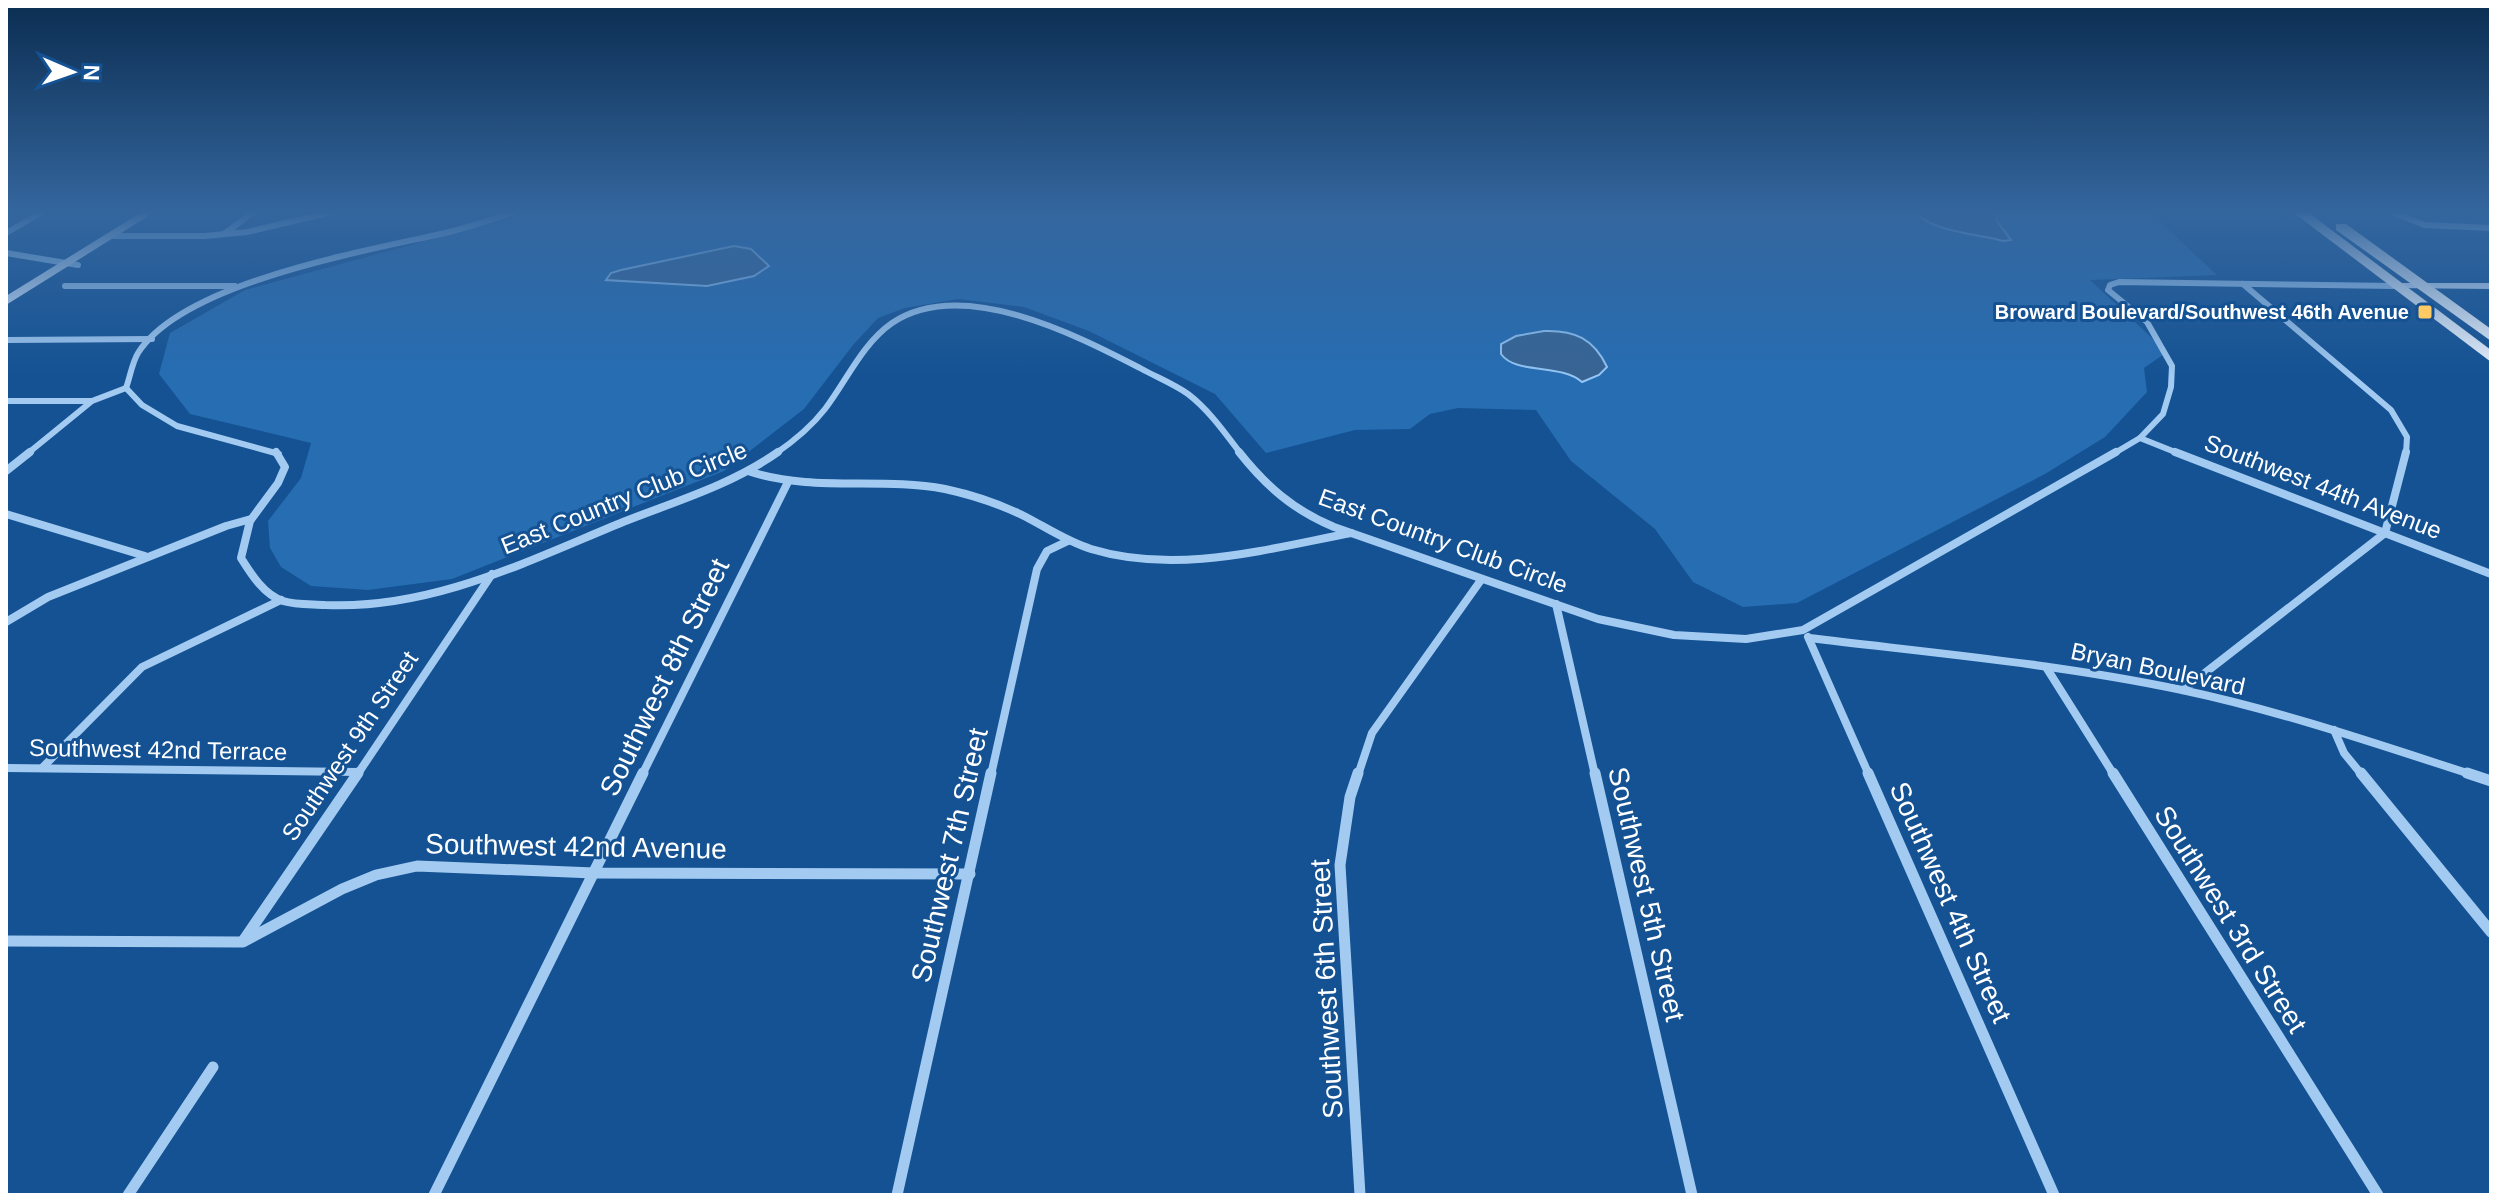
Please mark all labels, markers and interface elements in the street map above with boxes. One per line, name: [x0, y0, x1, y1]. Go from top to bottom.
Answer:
north arrow: [32, 32, 112, 112]
text: N: [79, 64, 104, 81]
place label: Broward Boulevard/Southwest 46th Avenue: [1995, 301, 2409, 323]
marker: Broward Boulevard/Southwest 46th Avenue: [2416, 303, 2434, 321]
street label: Southwest 44th Avenue: [2201, 429, 2446, 544]
street label: East Country Club Circle: [497, 436, 751, 559]
street label: East Country Club Circle: [1315, 483, 1571, 598]
street label: Southwest 8th Street: [594, 553, 735, 801]
street label: Bryan Boulevard: [2069, 637, 2248, 700]
street label: Southwest 9th Street: [276, 646, 423, 846]
street label: Southwest 7th Street: [905, 725, 994, 985]
street label: Southwest 42nd Terrace: [29, 734, 287, 765]
street label: Southwest 5th Street: [1602, 764, 1691, 1024]
street label: Southwest 4th Street: [1884, 777, 2018, 1027]
street label: Southwest 3rd Street: [2148, 800, 2313, 1039]
street label: Southwest 42nd Avenue: [425, 828, 727, 865]
street label: Southwest 6th Street: [1304, 858, 1349, 1120]

